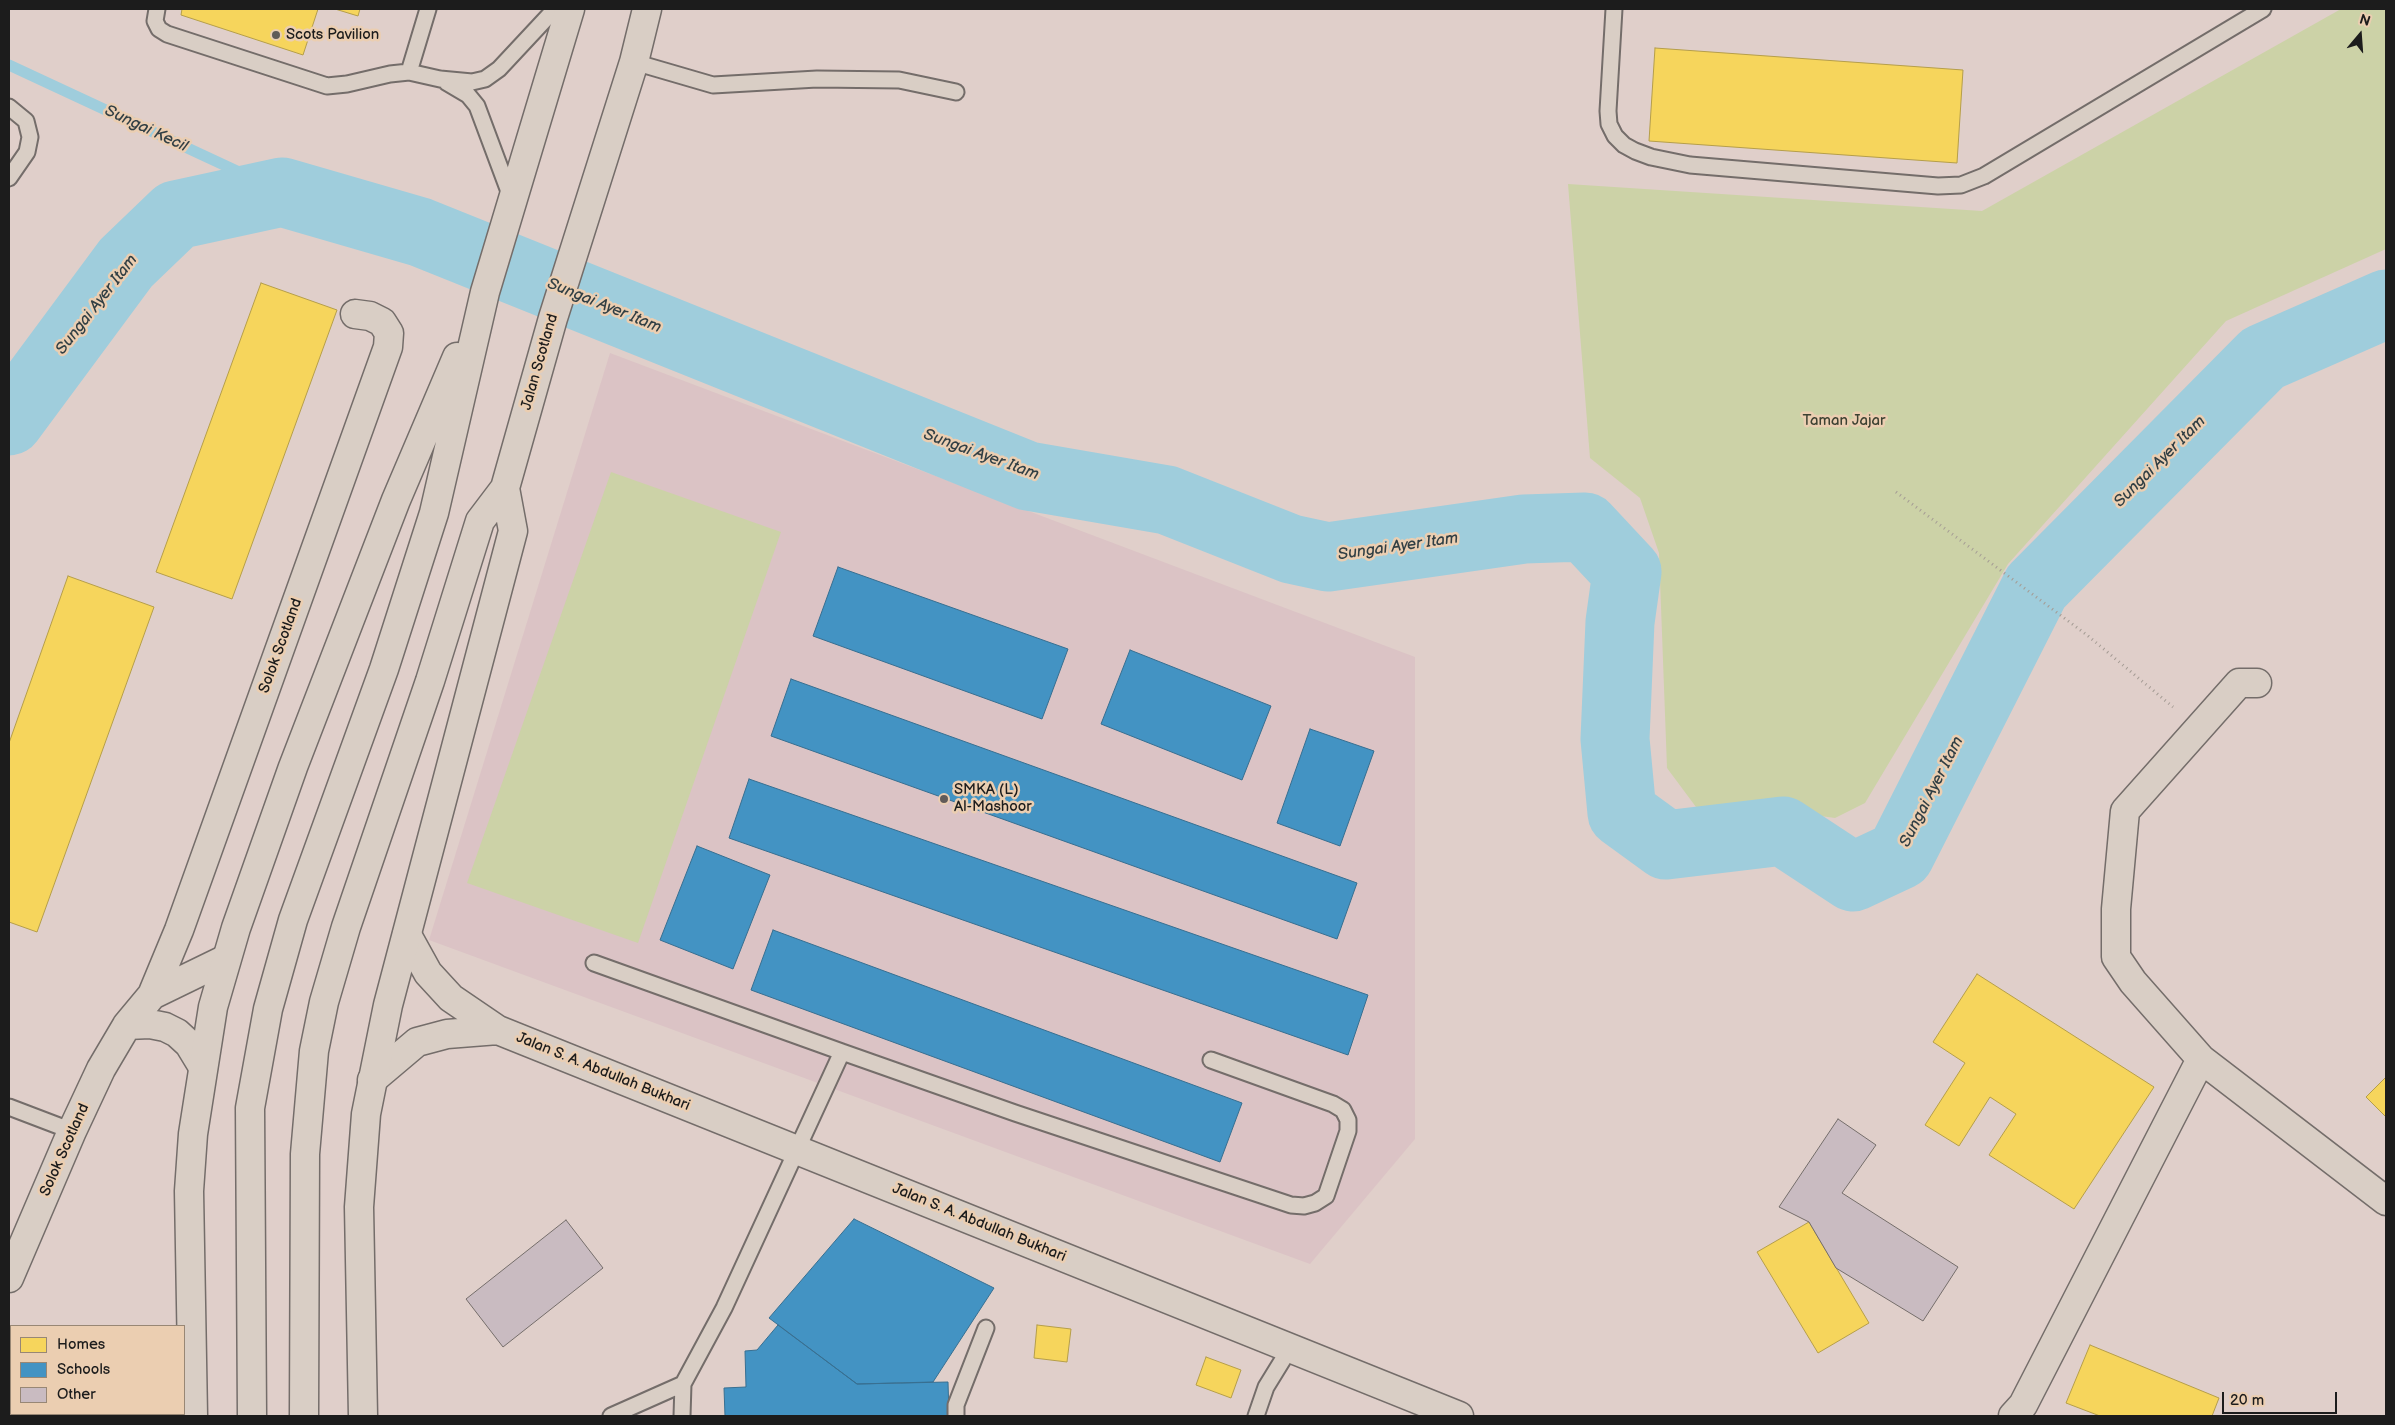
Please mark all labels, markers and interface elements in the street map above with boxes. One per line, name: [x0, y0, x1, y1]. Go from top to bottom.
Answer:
north arrow: [2335, 10, 2385, 60]
text: N: [2357, 11, 2372, 30]
place label: Scots Pavilion: [286, 26, 379, 44]
marker: Scots Pavilion: [270, 29, 282, 41]
water label: Sungai Kecil: [101, 101, 191, 157]
water label: Sungai Ayer Itam: [52, 251, 142, 359]
water label: Sungai Ayer Itam: [544, 274, 664, 338]
street label: Jalan Scotland: [518, 312, 562, 412]
park label: Taman Jajar: [1803, 412, 1885, 430]
water label: Sungai Ayer Itam: [2110, 412, 2210, 512]
water label: Sungai Ayer Itam: [921, 425, 1041, 485]
water label: Sungai Ayer Itam: [1337, 529, 1459, 565]
street label: Solok Scotland: [256, 596, 306, 696]
water label: Sungai Ayer Itam: [1896, 734, 1968, 850]
place label: SMKA (L) Al-Mashoor: [954, 781, 1032, 816]
marker: SMKA (L) Al-Mashoor: [938, 793, 950, 805]
street label: Jalan S. A. Abdullah Bukhari: [513, 1029, 693, 1115]
street label: Solok Scotland: [37, 1101, 93, 1199]
street label: Jalan S. A. Abdullah Bukhari: [889, 1180, 1069, 1266]
legend: [10, 1325, 185, 1415]
text: Homes: [57, 1335, 105, 1354]
text: Schools: [57, 1360, 110, 1379]
scale bar: [2225, 1382, 2340, 1414]
text: Other: [57, 1385, 96, 1404]
text: 20 m: [2230, 1391, 2264, 1410]

